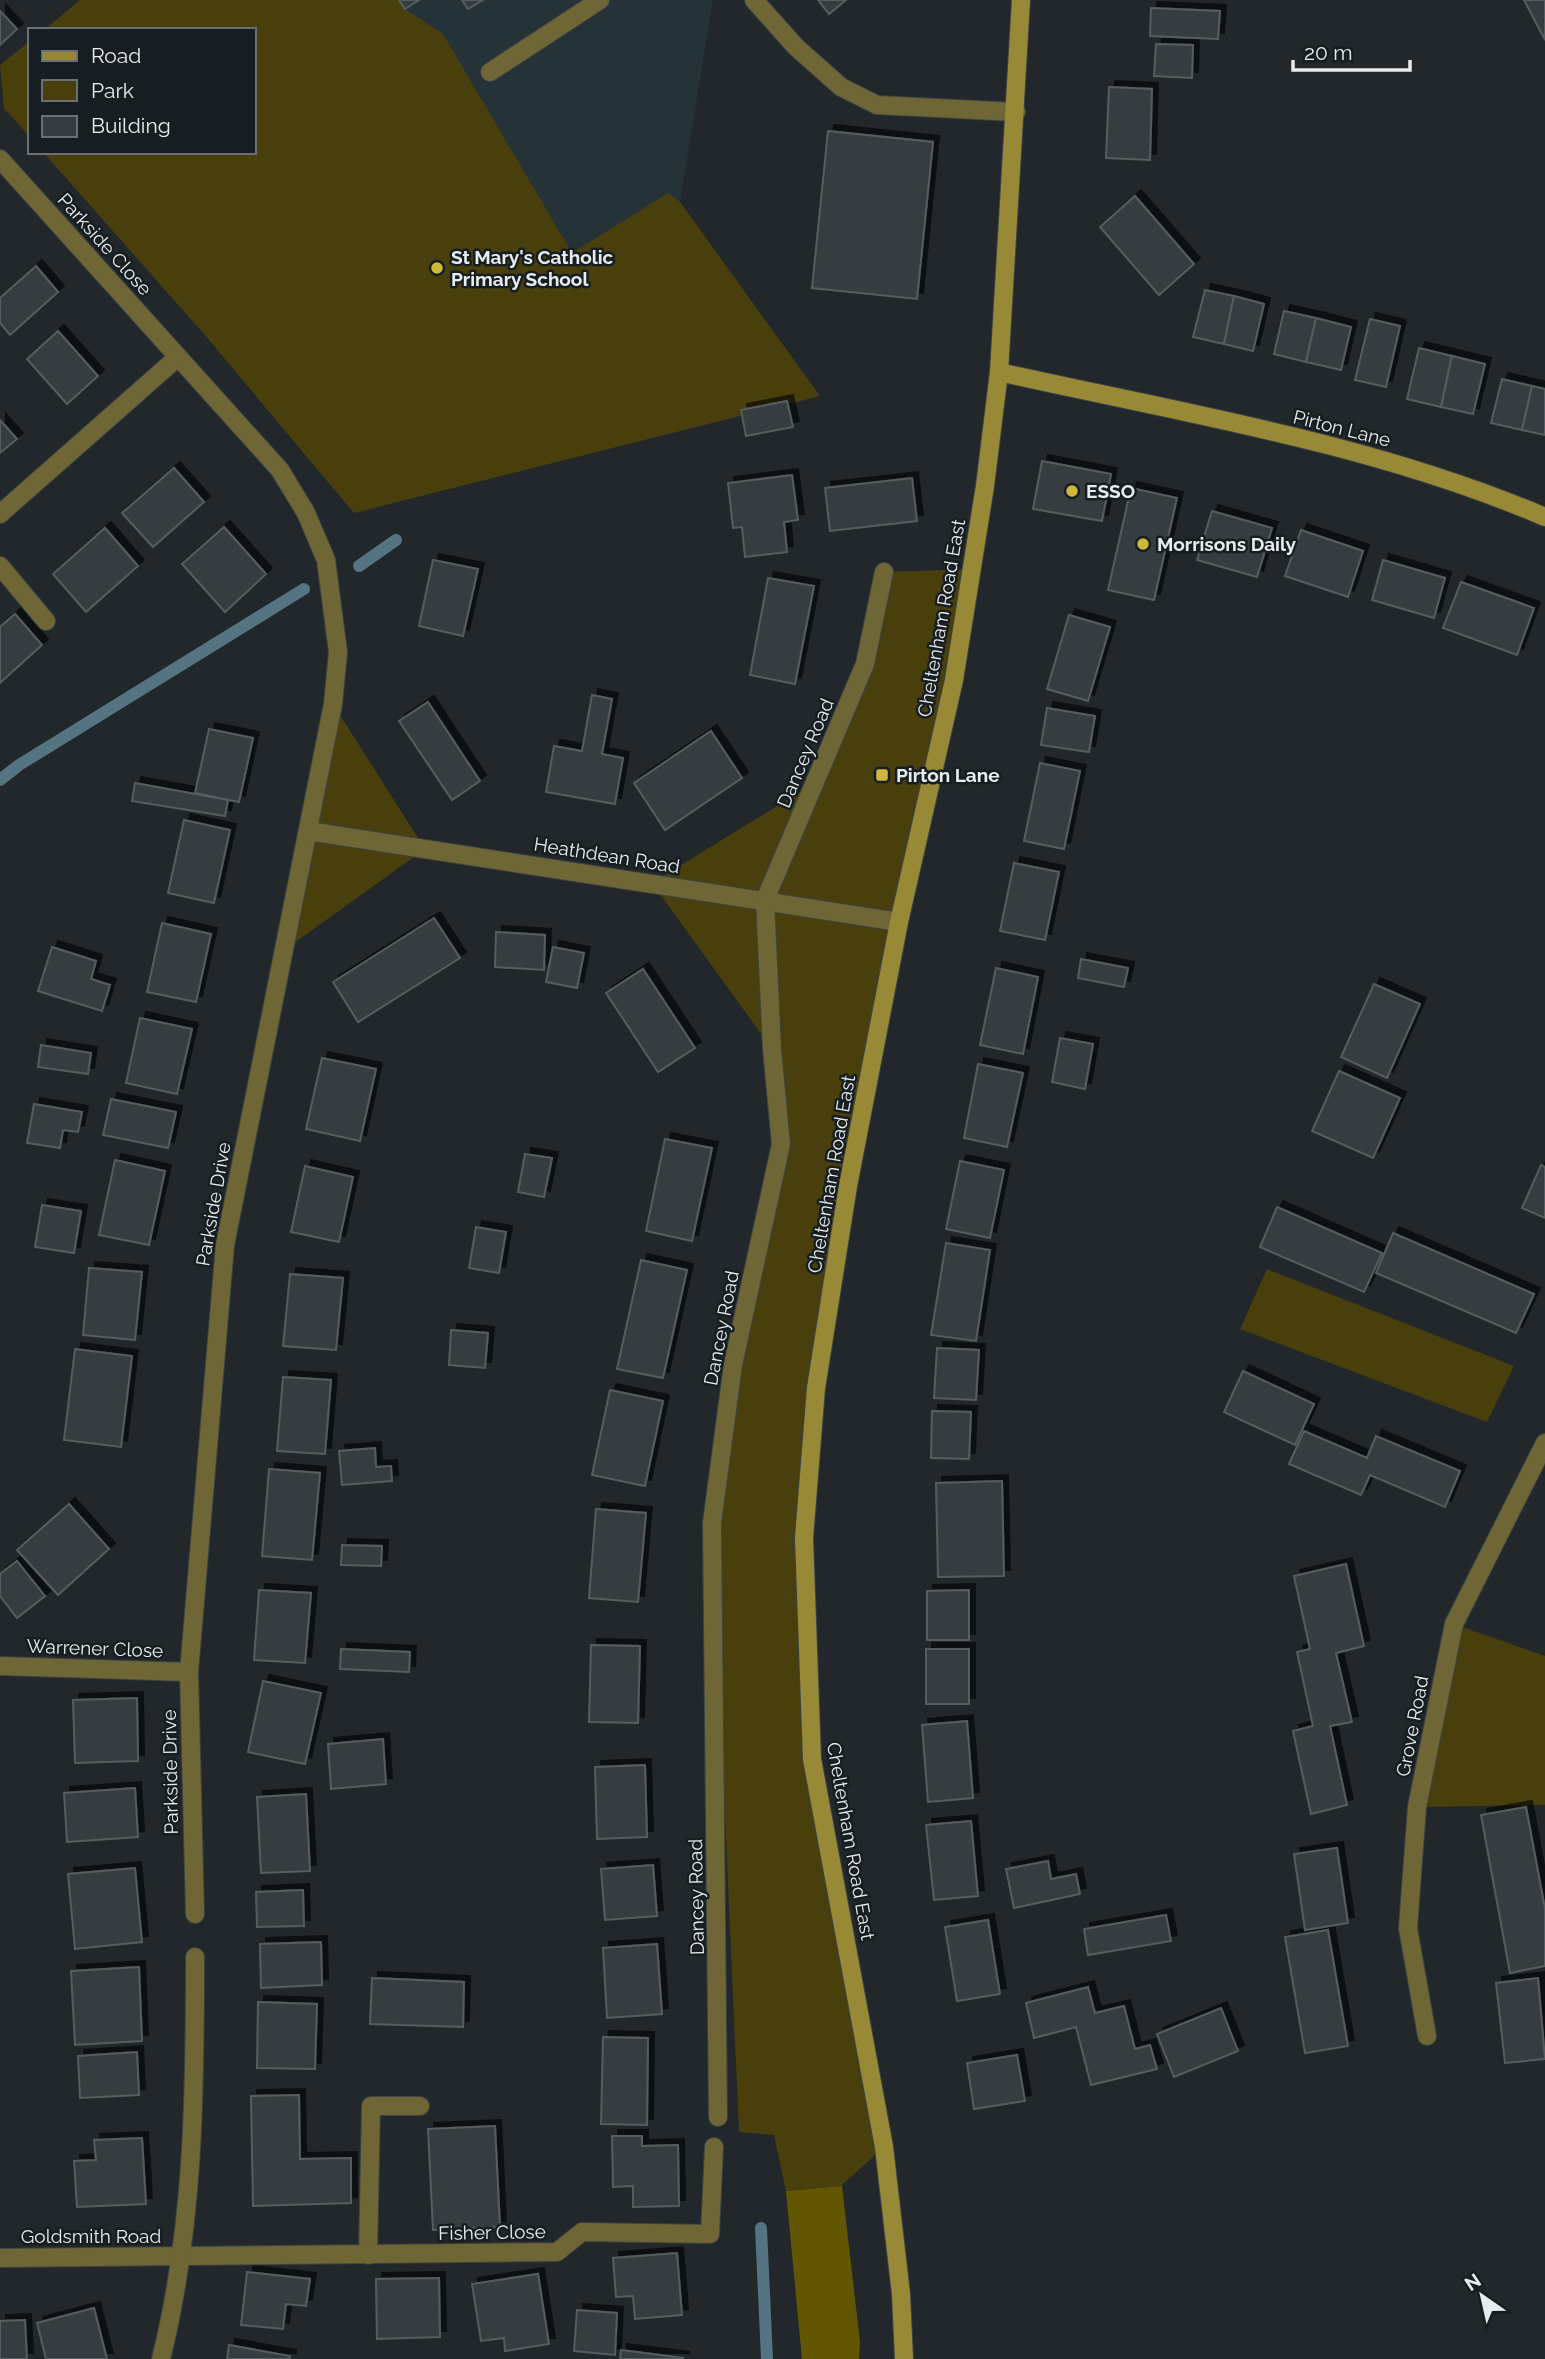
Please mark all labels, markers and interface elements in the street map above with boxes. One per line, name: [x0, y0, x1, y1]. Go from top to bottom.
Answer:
legend: [28, 28, 256, 154]
scale bar: [1293, 28, 1410, 72]
text: 20 m: [1304, 40, 1352, 65]
text: Road: [91, 43, 141, 68]
text: Park: [91, 78, 134, 103]
text: Building: [91, 113, 171, 138]
street label: Parkside Close: [53, 188, 157, 300]
place label: St Mary's Catholic Primary School: [451, 246, 614, 290]
marker: St Mary's Catholic Primary School: [429, 260, 445, 276]
street label: Pirton Lane: [1291, 405, 1393, 451]
place label: ESSO: [1086, 480, 1135, 502]
marker: ESSO: [1064, 483, 1080, 499]
street label: Cheltenham Road East: [913, 517, 969, 719]
place label: Morrisons Daily: [1157, 533, 1296, 555]
marker: Morrisons Daily: [1135, 536, 1151, 552]
street label: Dancey Road: [772, 695, 838, 811]
place label: Pirton Lane: [896, 764, 1000, 786]
marker: Pirton Lane: [874, 767, 890, 783]
street label: Heathdean Road: [532, 833, 682, 877]
street label: Cheltenham Road East: [803, 1073, 859, 1275]
street label: Parkside Drive: [191, 1140, 235, 1268]
street label: Dancey Road: [699, 1269, 743, 1387]
street label: Warrener Close: [26, 1635, 164, 1661]
street label: Grove Road: [1391, 1674, 1433, 1778]
street label: Parkside Drive: [158, 1709, 182, 1835]
street label: Cheltenham Road East: [823, 1740, 879, 1942]
street label: Dancey Road: [684, 1839, 708, 1955]
street label: Fisher Close: [438, 2220, 546, 2244]
street label: Goldsmith Road: [21, 2225, 161, 2247]
north arrow: [1447, 2261, 1517, 2331]
text: N: [1460, 2269, 1485, 2295]

